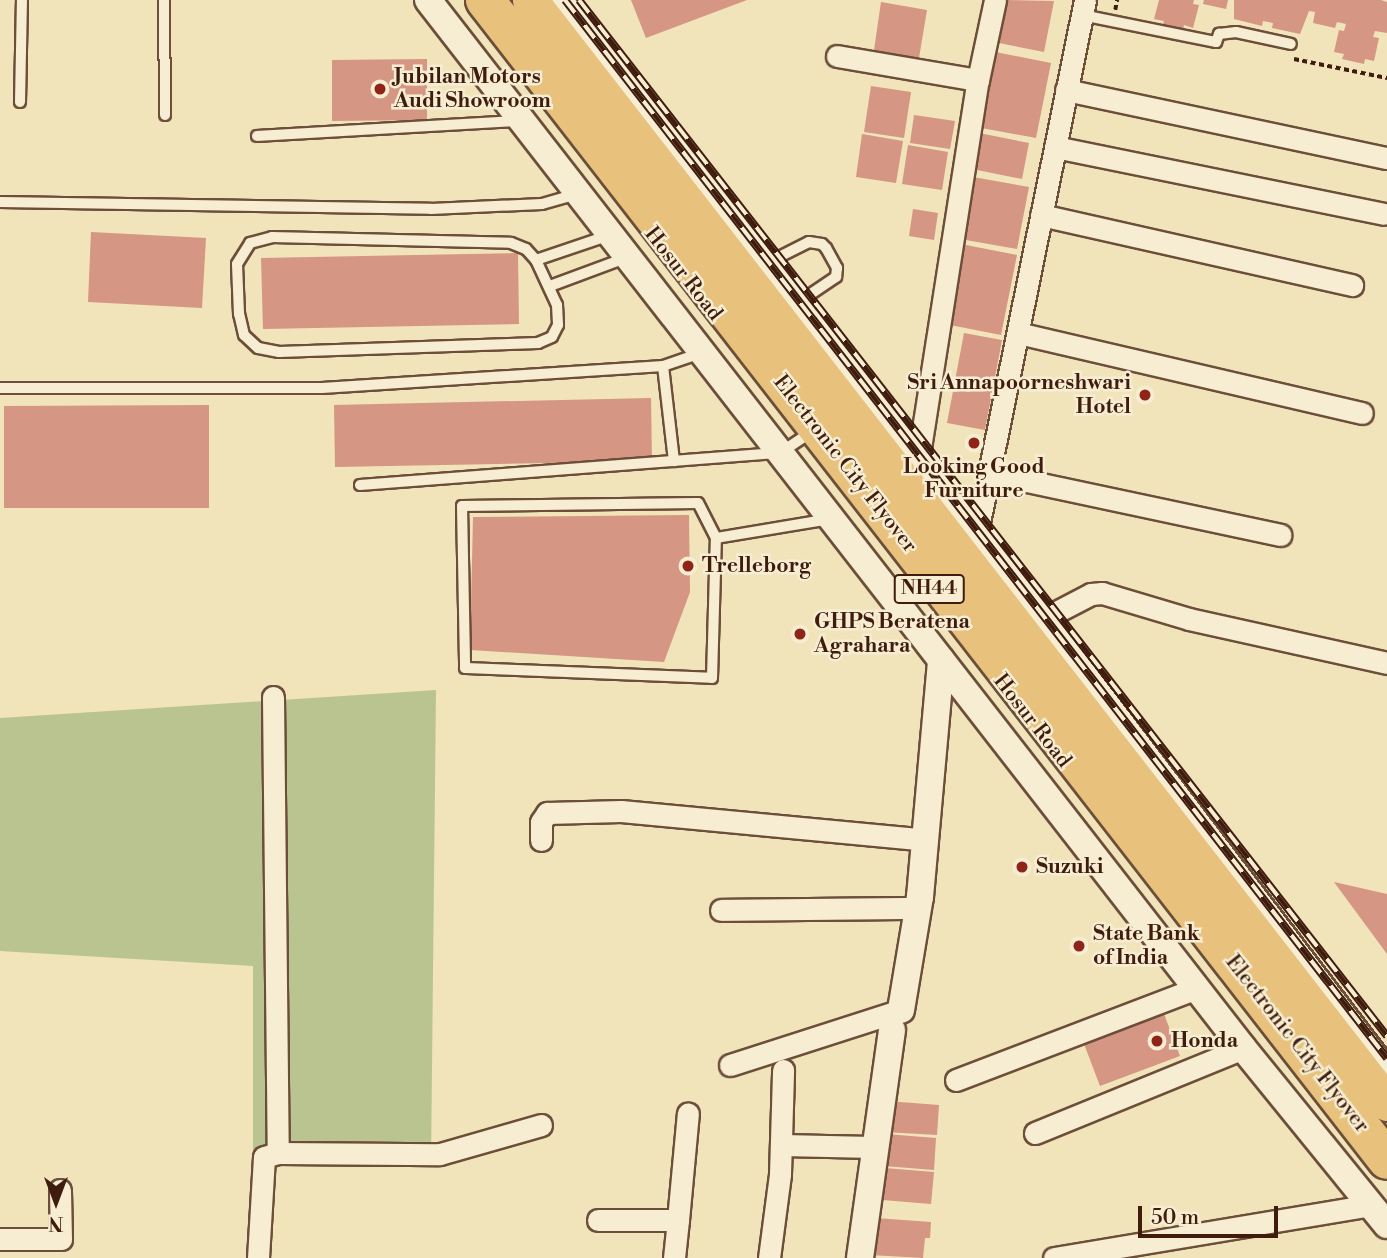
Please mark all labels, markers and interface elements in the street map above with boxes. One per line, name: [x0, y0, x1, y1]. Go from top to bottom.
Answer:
place label: Jubilan Motors Audi Showroom: [394, 64, 551, 114]
marker: Jubilan Motors Audi Showroom: [372, 81, 388, 97]
street label: Hosur Road: [639, 222, 727, 326]
street label: Electronic City Flyover: [768, 370, 922, 558]
place label: Sri Annapoorneshwari Hotel: [907, 370, 1131, 420]
marker: Sri Annapoorneshwari Hotel: [1137, 387, 1153, 403]
marker: Looking Good Furniture: [966, 435, 982, 451]
place label: Looking Good Furniture: [903, 454, 1045, 504]
place label: Trelleborg: [702, 553, 811, 579]
marker: Trelleborg: [680, 558, 696, 574]
road number: NH44: [892, 574, 966, 604]
place label: GHPS Beratena Agrahara: [814, 609, 970, 659]
marker: GHPS Beratena Agrahara: [792, 626, 808, 642]
street label: Hosur Road: [988, 669, 1076, 773]
place label: Suzuki: [1036, 854, 1103, 880]
marker: Suzuki: [1014, 859, 1030, 875]
place label: State Bank of India: [1093, 921, 1200, 971]
marker: State Bank of India: [1071, 938, 1087, 954]
street label: Electronic City Flyover: [1220, 950, 1374, 1138]
place label: Honda: [1171, 1028, 1238, 1054]
marker: Honda: [1149, 1033, 1165, 1049]
north arrow: [21, 1167, 91, 1237]
scale bar: [1142, 1192, 1282, 1236]
text: 50 m: [1151, 1205, 1199, 1231]
text: N: [48, 1211, 64, 1235]

